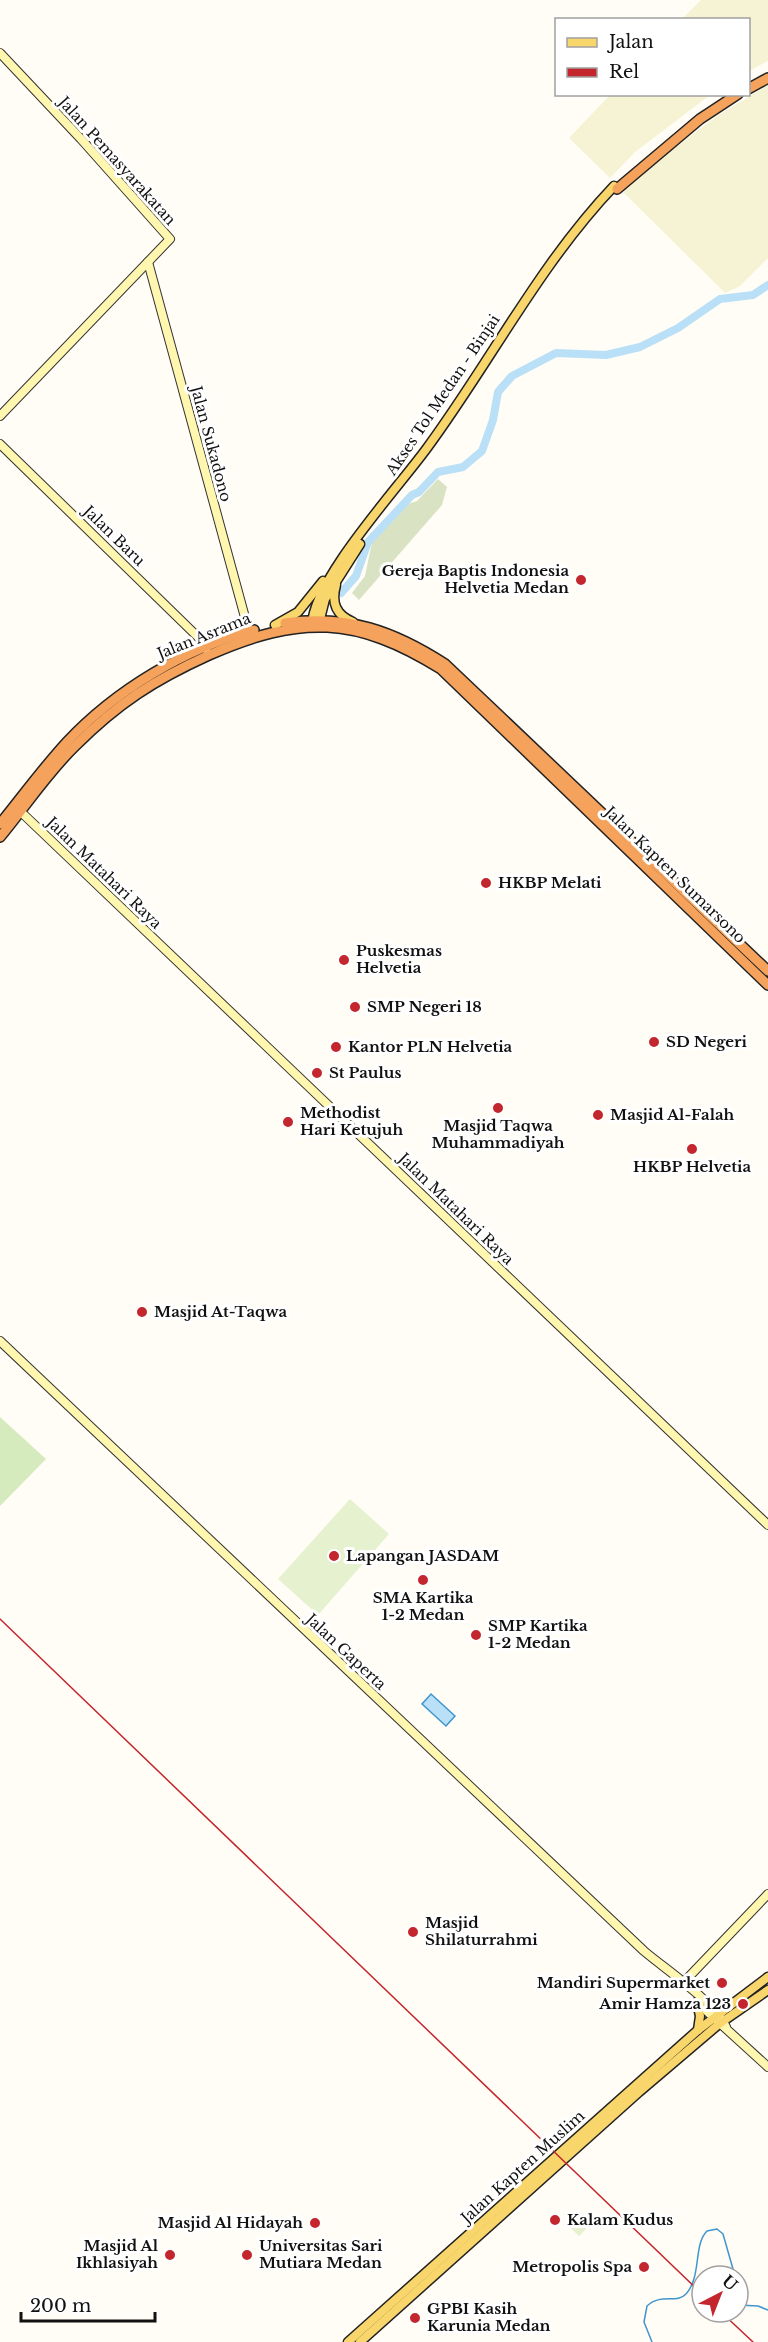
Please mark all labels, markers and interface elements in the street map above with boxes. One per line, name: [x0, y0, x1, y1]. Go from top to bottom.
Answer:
legend: [555, 18, 750, 96]
text: Jalan: [607, 31, 654, 53]
text: Rel: [609, 61, 639, 83]
street label: Jalan Pemasyarakatan: [53, 91, 180, 229]
street label: Akses Tol Medan - Binjai: [381, 311, 504, 480]
street label: Jalan Sukadono: [186, 382, 236, 504]
street label: Jalan Baru: [78, 500, 149, 570]
place label: Gereja Baptis Indonesia Helvetia Medan: [382, 561, 569, 597]
marker: Gereja Baptis Indonesia Helvetia Medan: [574, 573, 588, 587]
street label: Jalan Asrama: [152, 608, 254, 664]
street label: Jalan Kapten Sumarsono: [599, 801, 750, 947]
street label: Jalan Matahari Raya: [41, 811, 166, 933]
place label: HKBP Melati: [498, 873, 602, 892]
marker: HKBP Melati: [479, 876, 493, 890]
place label: Puskesmas Helvetia: [356, 941, 442, 977]
marker: Puskesmas Helvetia: [337, 953, 351, 967]
place label: SMP Negeri 18: [367, 997, 482, 1016]
marker: SMP Negeri 18: [348, 1000, 362, 1014]
place label: SD Negeri: [666, 1032, 748, 1051]
marker: SD Negeri: [647, 1035, 661, 1049]
place label: Kantor PLN Helvetia: [348, 1037, 513, 1056]
marker: Kantor PLN Helvetia: [329, 1040, 343, 1054]
place label: St Paulus: [329, 1063, 401, 1082]
marker: St Paulus: [310, 1066, 324, 1080]
marker: Masjid Taqwa Muhammadiyah: [491, 1101, 505, 1115]
place label: Methodist Hari Ketujuh: [300, 1103, 403, 1139]
place label: Masjid Al-Falah: [610, 1105, 735, 1124]
marker: Masjid Al-Falah: [591, 1108, 605, 1122]
marker: Methodist Hari Ketujuh: [281, 1115, 295, 1129]
place label: Masjid Taqwa Muhammadiyah: [431, 1116, 565, 1152]
marker: HKBP Helvetia: [685, 1142, 699, 1156]
street label: Jalan Matahari Raya: [393, 1147, 518, 1269]
place label: HKBP Helvetia: [633, 1157, 751, 1176]
place label: Masjid At-Taqwa: [154, 1302, 287, 1321]
marker: Masjid At-Taqwa: [135, 1305, 149, 1319]
place label: Lapangan JASDAM: [346, 1546, 499, 1565]
marker: Lapangan JASDAM: [327, 1549, 341, 1563]
marker: SMA Kartika 1-2 Medan: [416, 1573, 430, 1587]
place label: SMA Kartika 1-2 Medan: [373, 1588, 474, 1624]
street label: Jalan Gaperta: [301, 1608, 391, 1694]
place label: SMP Kartika 1-2 Medan: [488, 1616, 588, 1652]
marker: SMP Kartika 1-2 Medan: [469, 1628, 483, 1642]
place label: Masjid Shilaturrahmi: [425, 1913, 538, 1949]
marker: Masjid Shilaturrahmi: [406, 1925, 420, 1939]
place label: Mandiri Supermarket: [537, 1973, 710, 1992]
marker: Mandiri Supermarket: [715, 1976, 729, 1990]
place label: Amir Hamza 123: [598, 1994, 731, 2013]
marker: Amir Hamza 123: [736, 1997, 750, 2011]
street label: Jalan Kapten Muslim: [456, 2106, 588, 2228]
place label: Kalam Kudus: [567, 2210, 673, 2229]
place label: Masjid Al Hidayah: [158, 2213, 303, 2232]
marker: Kalam Kudus: [548, 2213, 562, 2227]
marker: Masjid Al Hidayah: [308, 2216, 322, 2230]
place label: Masjid Al Ikhlasiyah: [76, 2236, 159, 2272]
place label: Universitas Sari Mutiara Medan: [259, 2236, 383, 2272]
marker: Masjid Al Ikhlasiyah: [163, 2248, 177, 2262]
marker: Universitas Sari Mutiara Medan: [240, 2248, 254, 2262]
place label: Metropolis Spa: [512, 2257, 632, 2276]
marker: Metropolis Spa: [637, 2260, 651, 2274]
north arrow: [690, 2264, 750, 2324]
text: U: [718, 2271, 742, 2295]
scale bar: [21, 2285, 154, 2323]
text: 200 m: [30, 2295, 91, 2317]
place label: GPBI Kasih Karunia Medan: [427, 2299, 551, 2335]
marker: GPBI Kasih Karunia Medan: [408, 2311, 422, 2325]

